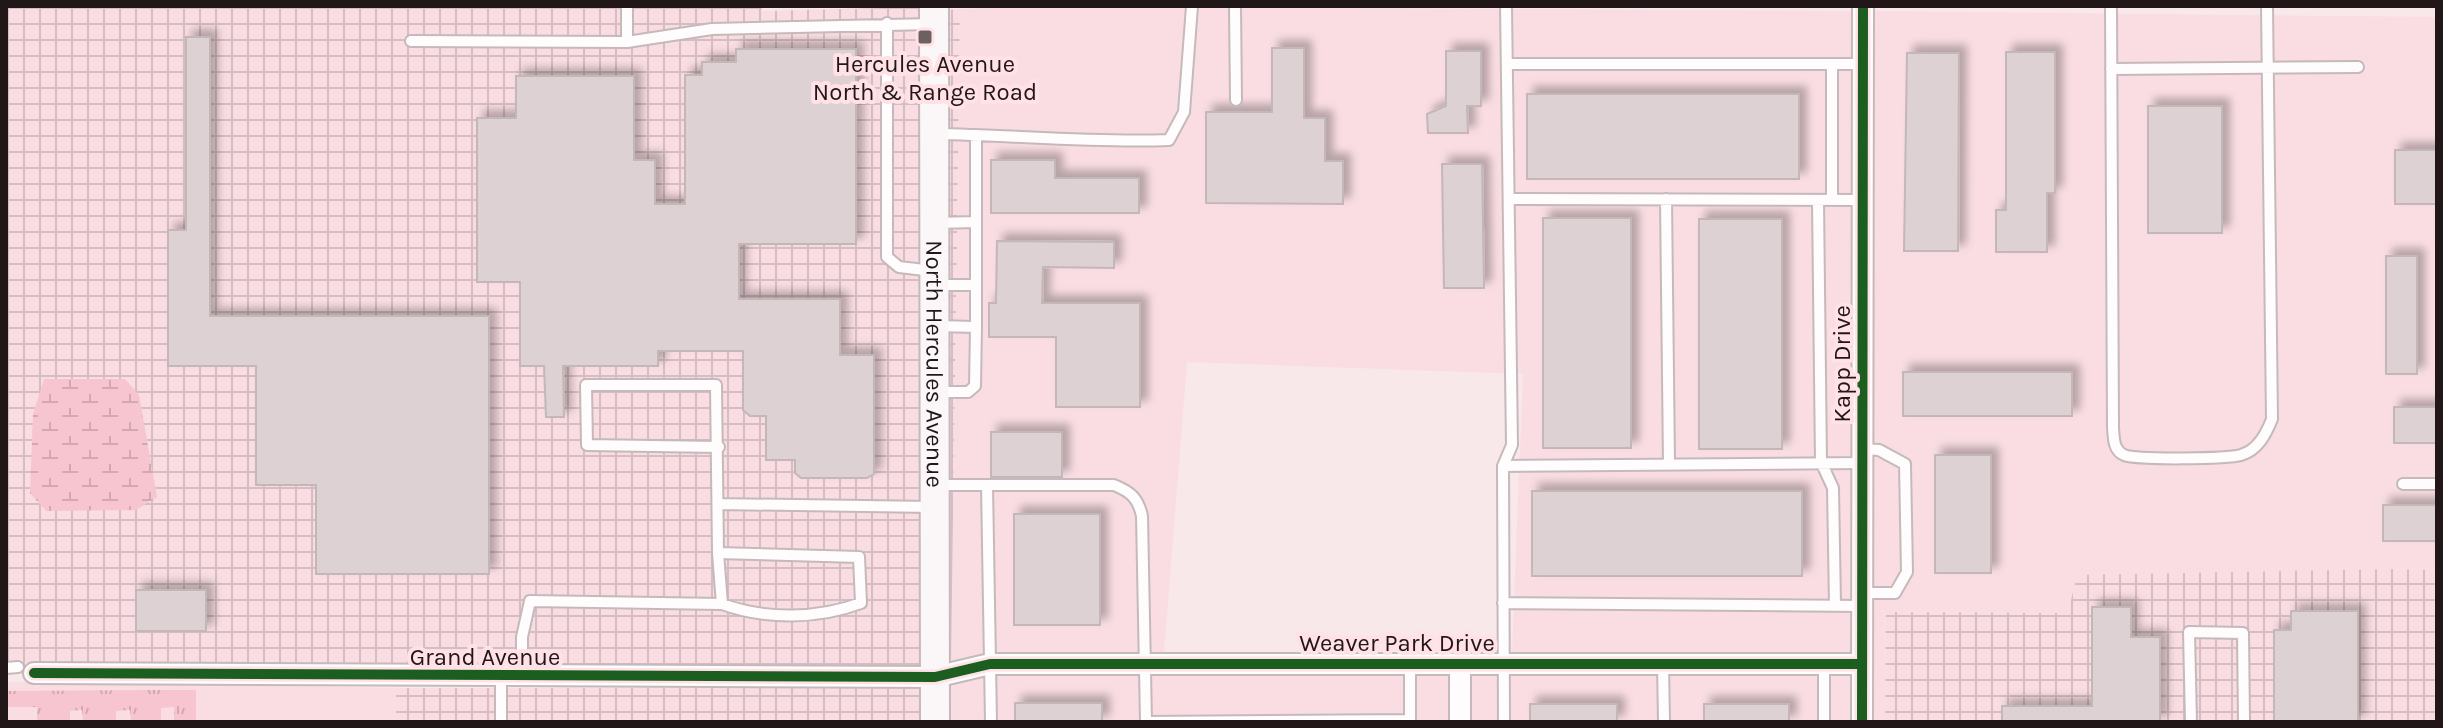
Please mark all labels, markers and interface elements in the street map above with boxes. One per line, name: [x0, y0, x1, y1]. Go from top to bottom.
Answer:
marker: Hercules Avenue North & Range Road: [916, 28, 934, 46]
place label: Hercules Avenue North & Range Road: [813, 50, 1037, 106]
street label: North Hercules Avenue: [920, 240, 949, 488]
street label: Kapp Drive: [1828, 305, 1856, 423]
street label: Weaver Park Drive: [1299, 629, 1495, 657]
street label: Grand Avenue: [410, 643, 560, 671]

